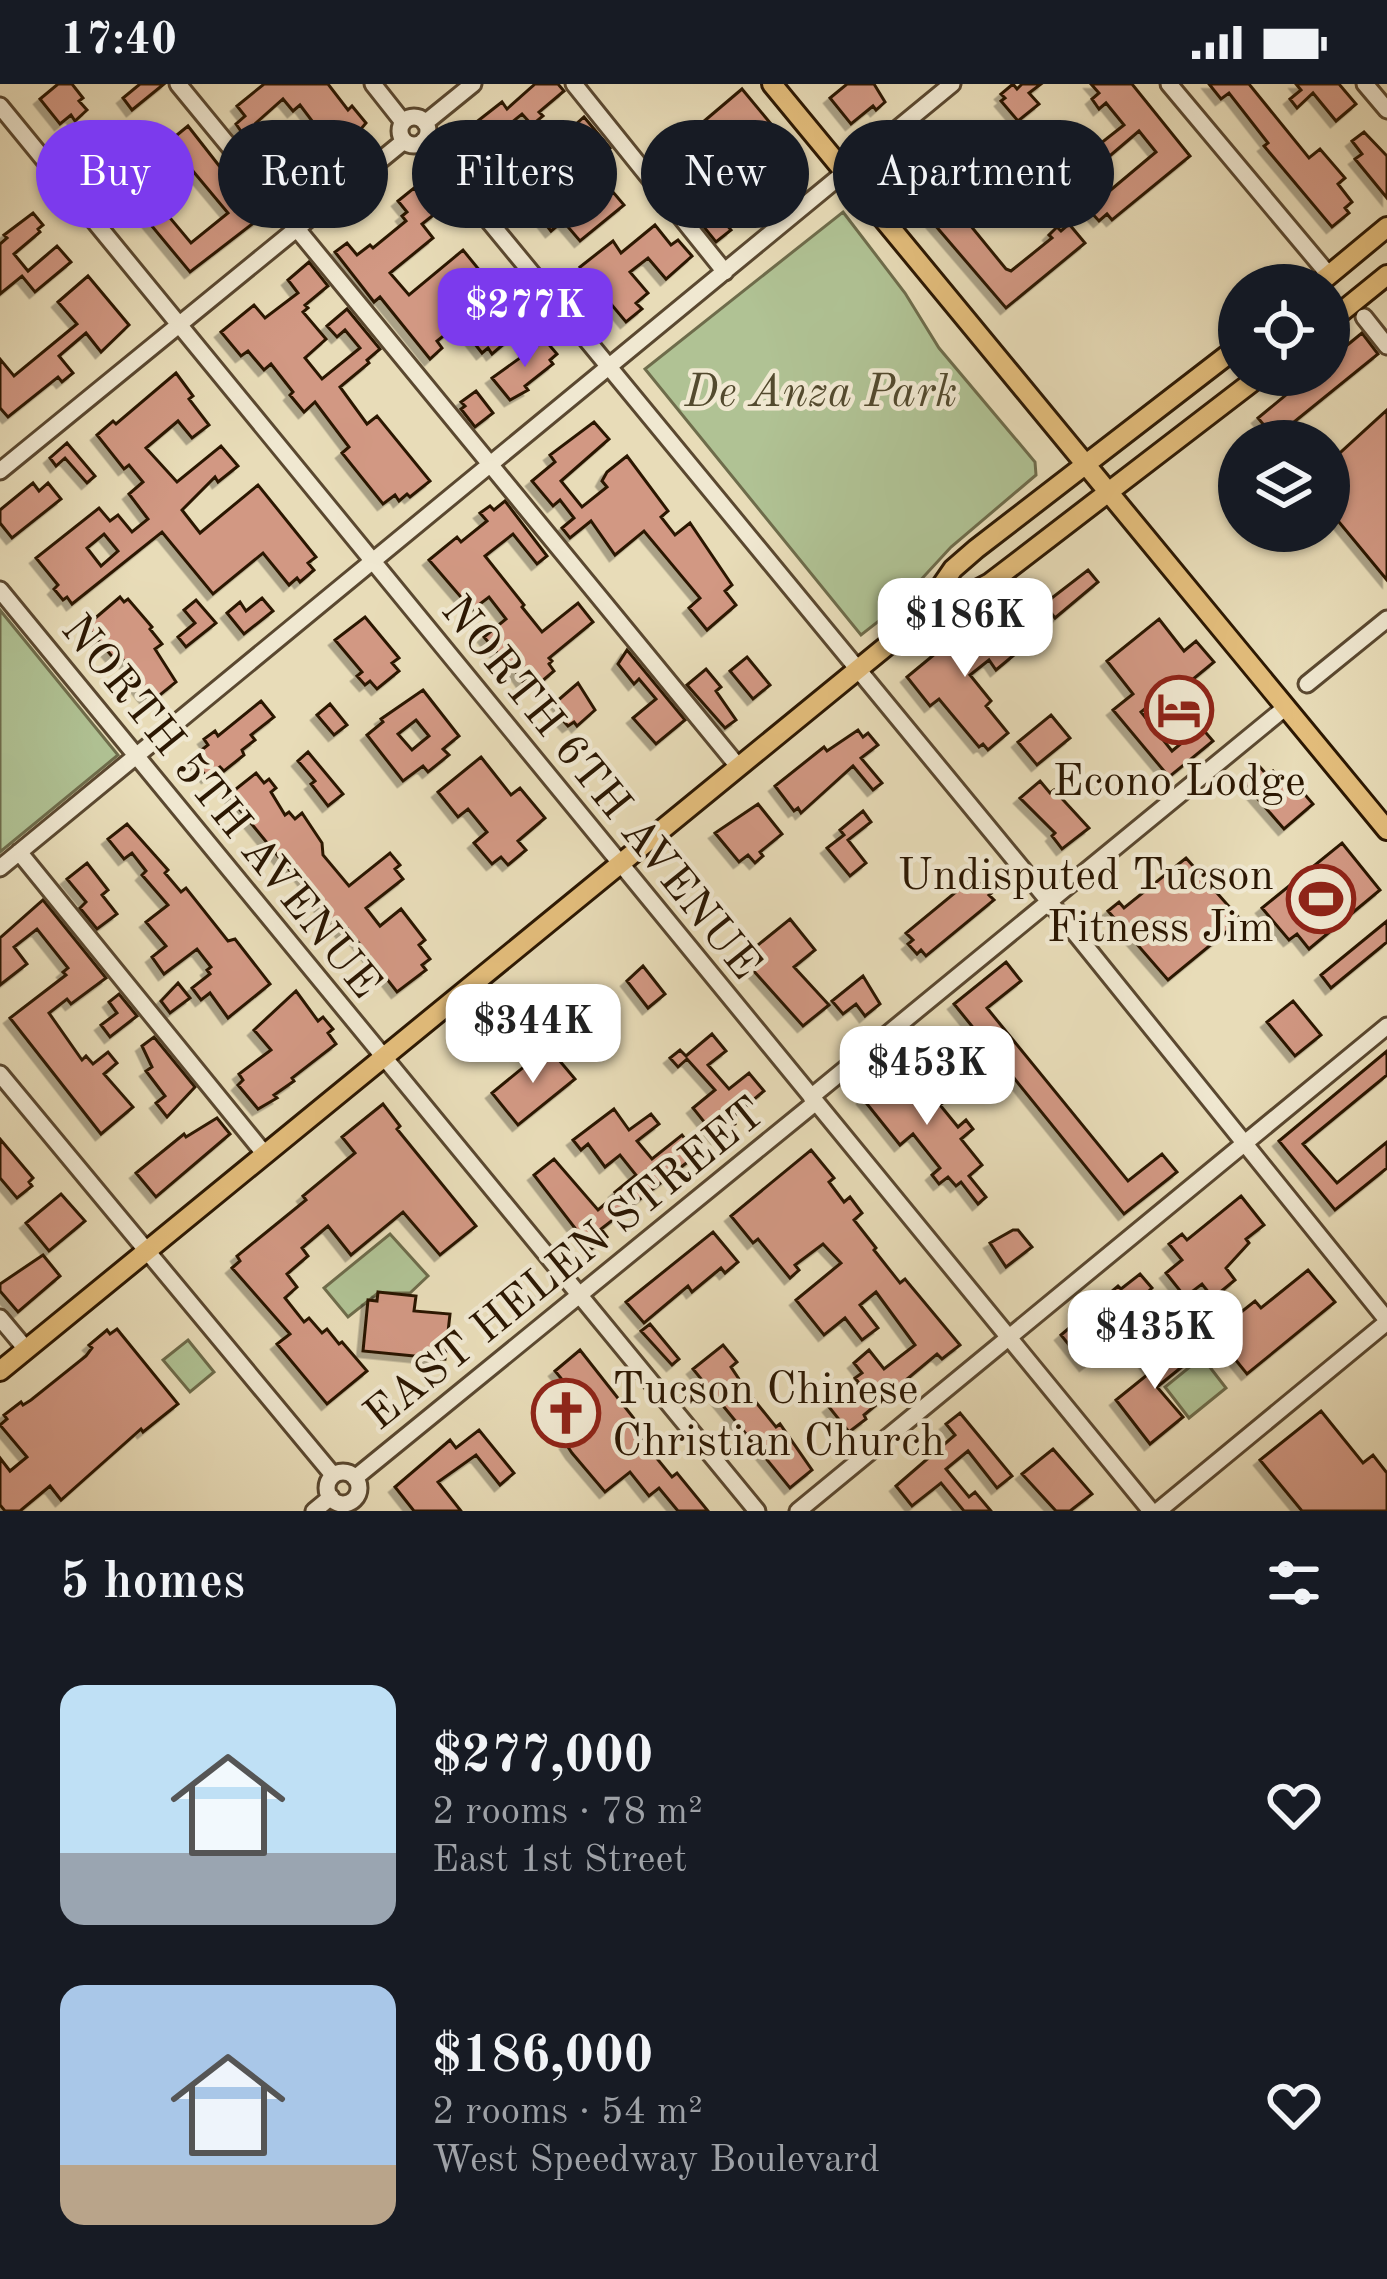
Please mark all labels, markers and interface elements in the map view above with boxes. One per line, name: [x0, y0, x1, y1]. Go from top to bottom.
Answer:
text: 17:40: [60, 19, 177, 64]
chip: Buy: [36, 120, 194, 228]
chip: Rent: [218, 120, 388, 228]
chip: Filters: [412, 120, 617, 228]
chip: New: [641, 120, 809, 228]
chip: Apartment: [833, 120, 1114, 228]
map controls: [1218, 264, 1350, 552]
button: locate: [1218, 264, 1350, 396]
pin: $277K: [441, 268, 609, 370]
text: $277K: [465, 287, 585, 326]
park label: De Anza Park: [684, 372, 957, 417]
button: layers: [1218, 420, 1350, 552]
pin: $186K: [881, 578, 1049, 680]
street label: NORTH 6TH AVENUE: [431, 589, 768, 989]
text: $186K: [905, 597, 1025, 636]
street label: NORTH 5TH AVENUE: [51, 608, 388, 1008]
hotel icon: Econo Lodge: [1144, 675, 1214, 745]
place label: Econo Lodge: [1052, 761, 1306, 806]
place label: Undisputed Tucson Fitness Jim: [898, 855, 1274, 952]
sports icon: Undisputed Tucson Fitness Jim: [1286, 864, 1356, 934]
pin: $344K: [449, 984, 617, 1086]
text: $344K: [473, 1003, 593, 1042]
pin: $453K: [843, 1026, 1011, 1128]
text: $453K: [867, 1045, 987, 1084]
street label: EAST HELEN STREET: [358, 1091, 774, 1440]
pin: $435K: [1071, 1290, 1239, 1392]
text: $435K: [1095, 1309, 1215, 1348]
place label: Tucson Chinese Christian Church: [612, 1369, 945, 1466]
church icon: Tucson Chinese Christian Church: [531, 1378, 601, 1448]
icon: filters: [1261, 1550, 1327, 1616]
text: 5 homes: [60, 1558, 245, 1609]
text: $277,000: [432, 1732, 653, 1783]
icon: home: [156, 1733, 300, 1877]
icon: heart: [1261, 1772, 1327, 1838]
text: 2 rooms · 78 m²: [432, 1793, 703, 1832]
text: East 1st Street: [432, 1841, 687, 1880]
text: $186,000: [432, 2032, 653, 2083]
icon: home: [156, 2033, 300, 2177]
icon: heart: [1261, 2072, 1327, 2138]
text: 2 rooms · 54 m²: [432, 2093, 703, 2132]
text: West Speedway Boulevard: [432, 2141, 880, 2180]

